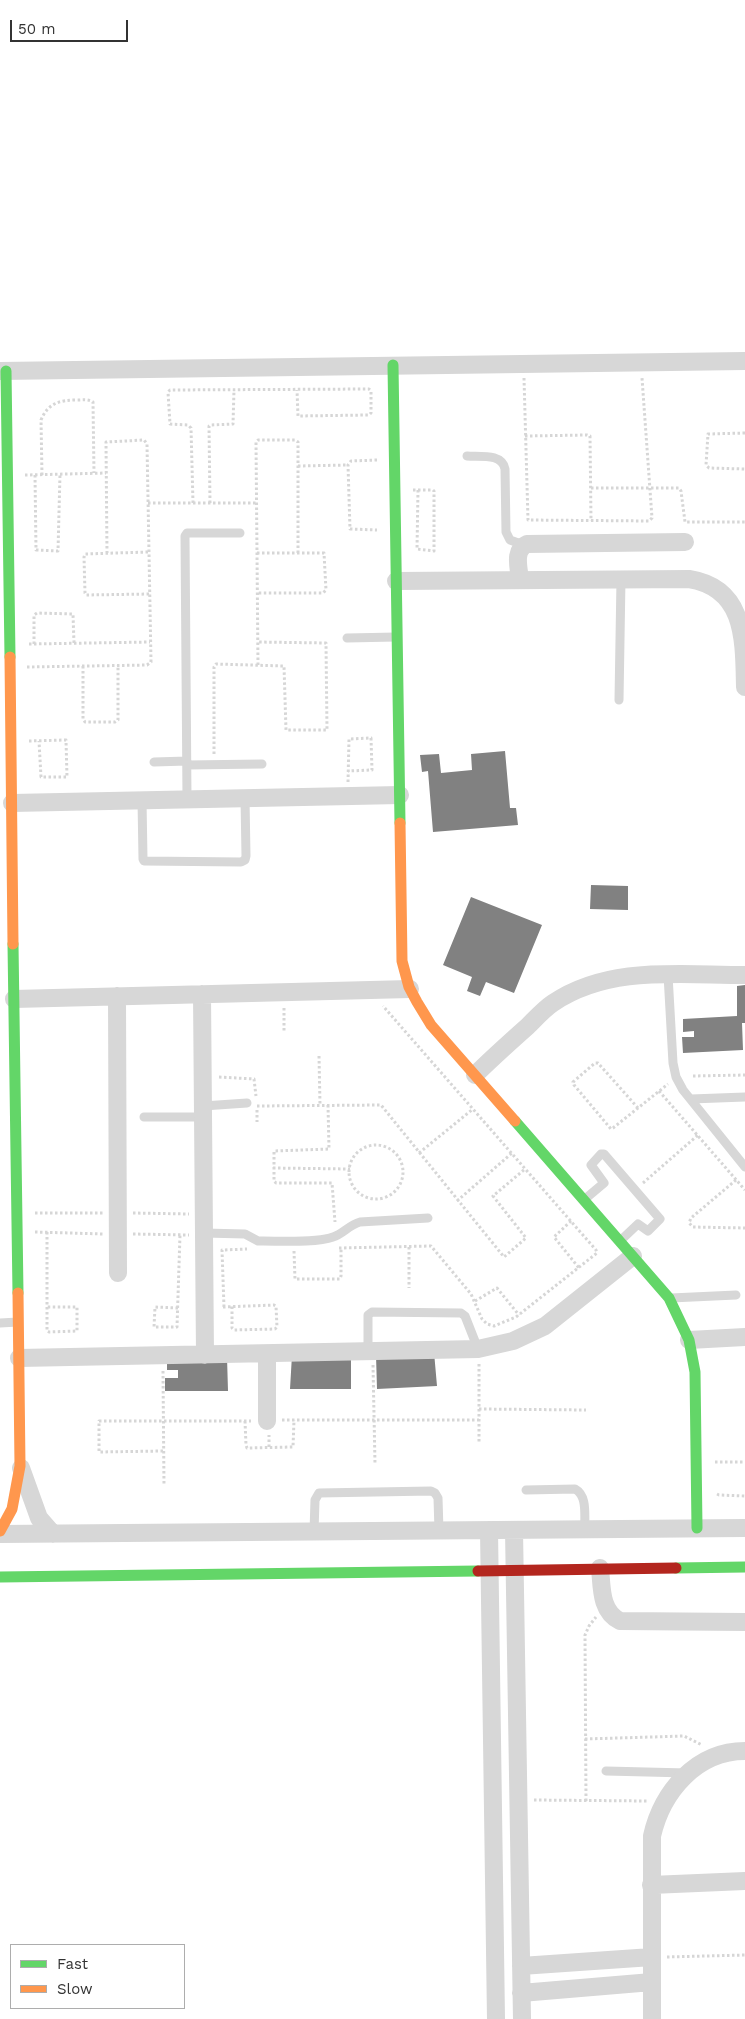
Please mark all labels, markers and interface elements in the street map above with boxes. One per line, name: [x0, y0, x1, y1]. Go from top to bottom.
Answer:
scale bar: [12, 10, 130, 42]
text: 50 m: [18, 20, 55, 38]
legend: [10, 1944, 185, 2009]
text: Fast: [57, 1955, 88, 1973]
text: Slow: [57, 1980, 93, 1998]

